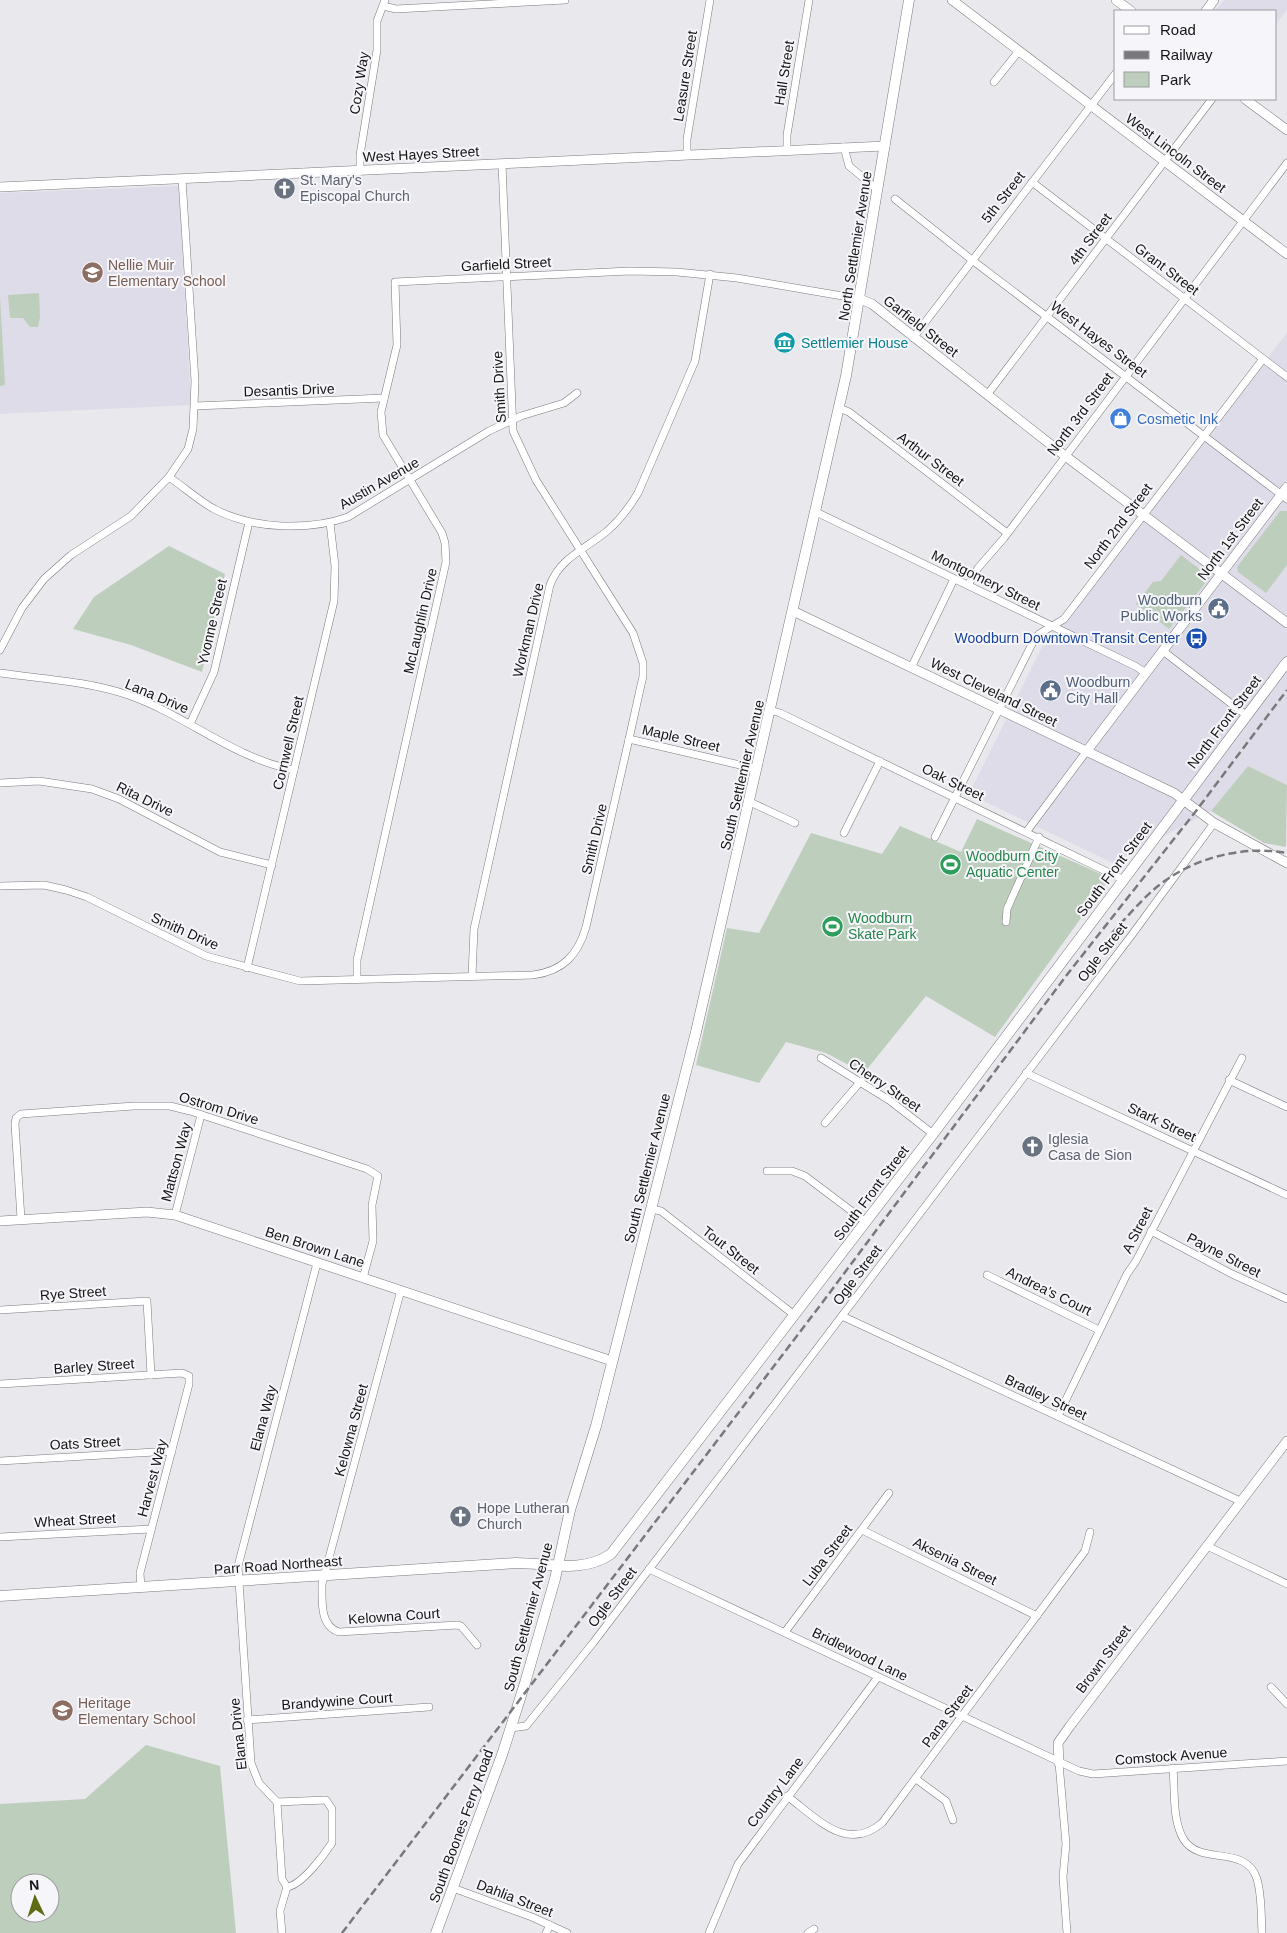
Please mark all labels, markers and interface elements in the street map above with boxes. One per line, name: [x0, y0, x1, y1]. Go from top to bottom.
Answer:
legend: [1114, 10, 1277, 100]
text: Road: [1160, 21, 1196, 38]
street label: Leasure Street: [670, 29, 700, 123]
street label: Hall Street: [771, 39, 797, 107]
text: Railway: [1160, 46, 1213, 63]
street label: Cozy Way: [346, 50, 372, 116]
text: Park: [1160, 71, 1191, 88]
street label: West Lincoln Street: [1123, 110, 1229, 196]
street label: West Hayes Street: [362, 143, 480, 165]
street label: 5th Street: [978, 168, 1028, 226]
street label: North Settlemier Avenue: [835, 170, 875, 322]
place label: St. Mary's Episcopal Church: [300, 172, 410, 204]
church icon: St. Mary's Episcopal Church: [272, 176, 296, 200]
street label: 4th Street: [1065, 210, 1115, 268]
street label: Grant Street: [1132, 240, 1202, 298]
street label: Garfield Street: [461, 254, 552, 274]
place label: Nellie Muir Elementary School: [108, 257, 226, 289]
school or university icon: Nellie Muir Elementary School: [80, 261, 104, 285]
street label: Garfield Street: [881, 292, 962, 360]
street label: West Hayes Street: [1048, 298, 1150, 380]
museum icon: Settlemier House: [773, 331, 797, 355]
place label: Settlemier House: [801, 335, 909, 351]
street label: Smith Drive: [489, 350, 509, 424]
street label: North 3rd Street: [1044, 369, 1116, 459]
street label: Desantis Drive: [243, 380, 335, 400]
shop icon: Cosmetic Ink: [1109, 407, 1133, 431]
place label: Cosmetic Ink: [1137, 411, 1219, 427]
street label: Arthur Street: [894, 429, 968, 489]
street label: Austin Avenue: [336, 454, 422, 512]
street label: North 2nd Street: [1081, 480, 1155, 572]
street label: North 1st Street: [1194, 495, 1266, 583]
street label: Montgomery Street: [929, 547, 1043, 613]
street label: McLaughlin Drive: [400, 566, 440, 675]
street label: Yvonne Street: [194, 577, 230, 667]
street label: Workman Drive: [509, 581, 547, 679]
place label: Woodburn Public Works: [1121, 592, 1202, 624]
public building icon: Woodburn Public Works: [1206, 596, 1230, 620]
bus stop icon: Woodburn Downtown Transit Center: [1184, 626, 1208, 650]
place label: Woodburn Downtown Transit Center: [955, 630, 1180, 646]
street label: West Cleveland Street: [928, 654, 1060, 730]
street label: North Front Street: [1184, 672, 1264, 772]
place label: Woodburn City Hall: [1066, 674, 1130, 706]
street label: Lana Drive: [123, 675, 191, 717]
public building icon: Woodburn City Hall: [1038, 678, 1062, 702]
street label: Cornwell Street: [269, 694, 307, 791]
street label: South Settlemier Avenue: [717, 698, 767, 852]
street label: Maple Street: [641, 721, 722, 755]
street label: Oak Street: [919, 760, 987, 804]
street label: Rita Drive: [114, 778, 176, 820]
street label: Smith Drive: [578, 802, 610, 876]
street label: South Front Street: [1073, 818, 1155, 919]
place label: Woodburn City Aquatic Center: [966, 848, 1059, 880]
sports icon: Woodburn City Aquatic Center: [938, 852, 962, 876]
street label: Smith Drive: [149, 909, 221, 953]
place label: Woodburn Skate Park: [848, 910, 917, 942]
sports icon: Woodburn Skate Park: [820, 914, 844, 938]
street label: Ogle Street: [1074, 919, 1130, 985]
street label: Cherry Street: [846, 1055, 924, 1115]
street label: Ostrom Drive: [177, 1088, 261, 1128]
street label: South Settlemier Avenue: [621, 1091, 673, 1245]
street label: Stark Street: [1125, 1099, 1199, 1145]
street label: Mattson Way: [158, 1121, 194, 1203]
place label: Iglesia Casa de Sion: [1048, 1131, 1132, 1163]
church icon: Iglesia Casa de Sion: [1020, 1135, 1044, 1159]
street label: South Front Street: [830, 1142, 912, 1243]
street label: A Street: [1119, 1204, 1155, 1256]
street label: Ben Brown Lane: [263, 1223, 367, 1271]
street label: Tout Street: [699, 1223, 763, 1277]
street label: Payne Street: [1184, 1229, 1264, 1281]
street label: Ogle Street: [829, 1242, 885, 1308]
street label: Andrea's Court: [1004, 1263, 1094, 1319]
street label: Rye Street: [39, 1283, 107, 1303]
street label: Barley Street: [53, 1355, 135, 1377]
street label: Bradley Street: [1002, 1371, 1090, 1423]
street label: Kelowna Street: [331, 1382, 371, 1478]
street label: Elana Way: [247, 1383, 279, 1453]
street label: Oats Street: [49, 1433, 121, 1453]
street label: Harvest Way: [134, 1437, 170, 1519]
place label: Hope Lutheran Church: [477, 1500, 570, 1532]
church icon: Hope Lutheran Church: [449, 1504, 473, 1528]
street label: Wheat Street: [34, 1510, 116, 1530]
street label: Luba Street: [799, 1521, 855, 1589]
street label: Aksenia Street: [911, 1534, 1000, 1588]
street label: South Settlemier Avenue: [500, 1540, 556, 1693]
street label: Parr Road Northeast: [213, 1553, 343, 1577]
street label: Ogle Street: [584, 1564, 640, 1630]
street label: Kelowna Court: [348, 1605, 440, 1627]
street label: Brown Street: [1072, 1622, 1134, 1696]
street label: Bridlewood Lane: [810, 1624, 911, 1684]
street label: Pana Street: [918, 1682, 976, 1750]
street label: Brandywine Court: [281, 1689, 393, 1713]
place label: Heritage Elementary School: [78, 1695, 196, 1727]
street label: Elana Drive: [226, 1697, 250, 1771]
school or university icon: Heritage Elementary School: [50, 1699, 74, 1723]
street label: Comstock Avenue: [1114, 1744, 1228, 1768]
street label: South Boones Ferry Road: [426, 1747, 496, 1905]
street label: Country Lane: [743, 1753, 807, 1830]
north arrow: [10, 1873, 60, 1923]
street label: Dahlia Street: [474, 1876, 556, 1920]
text: N: [28, 1877, 40, 1893]

